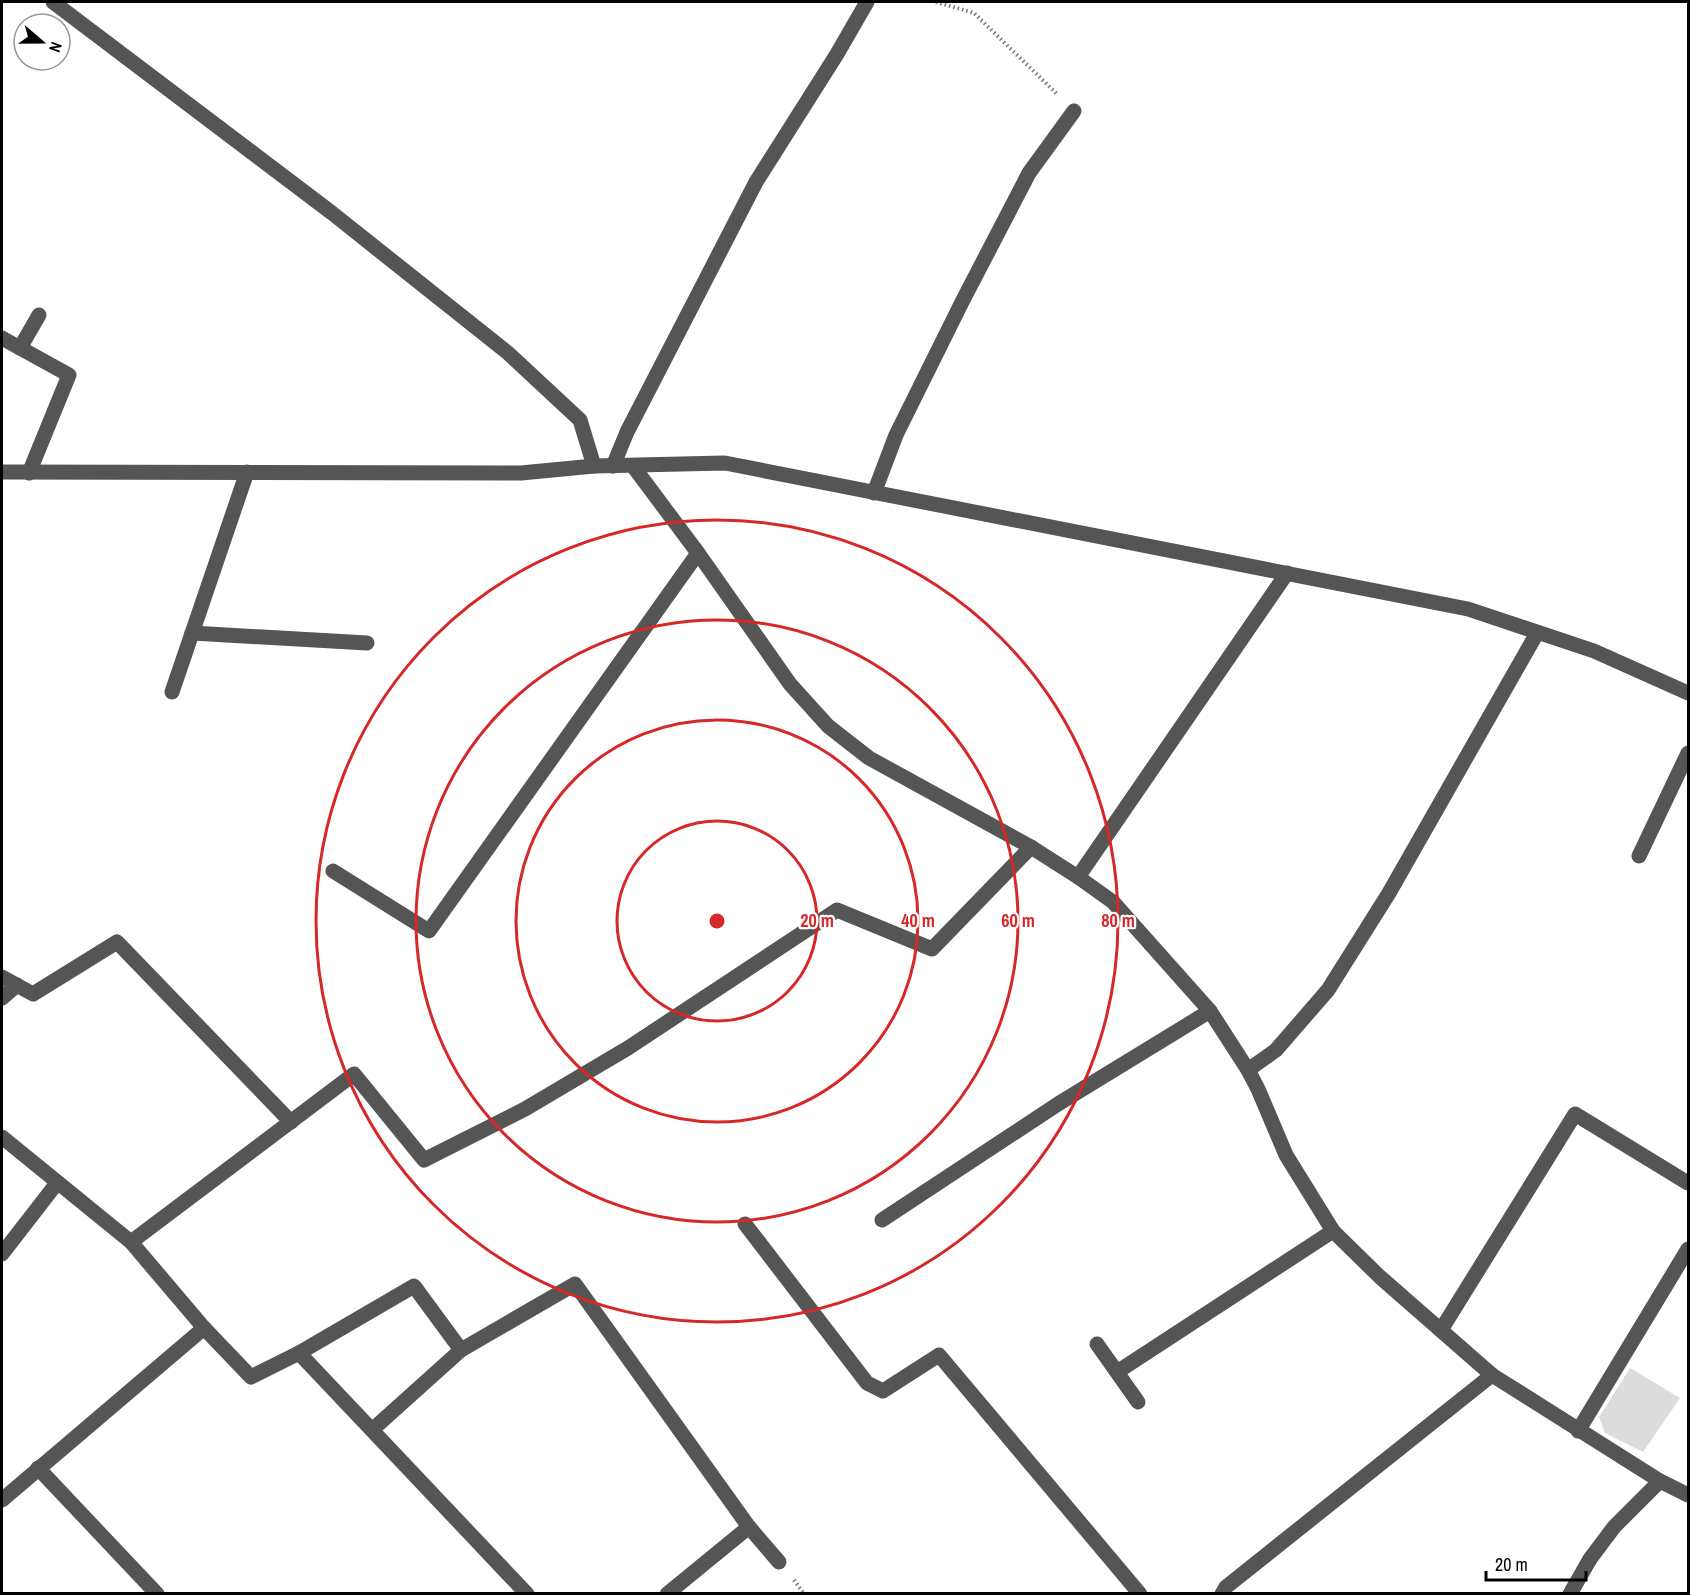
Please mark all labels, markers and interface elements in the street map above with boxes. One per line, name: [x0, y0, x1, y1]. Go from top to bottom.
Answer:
north arrow: [12, 12, 72, 72]
text: N: [44, 39, 68, 55]
text: 20 m: [800, 908, 834, 933]
text: 40 m: [901, 908, 935, 933]
text: 60 m: [1001, 908, 1035, 933]
text: 80 m: [1101, 908, 1135, 933]
centre of rings: [707, 911, 727, 931]
scale bar: [1486, 1544, 1586, 1582]
text: 20 m: [1495, 1552, 1528, 1577]

